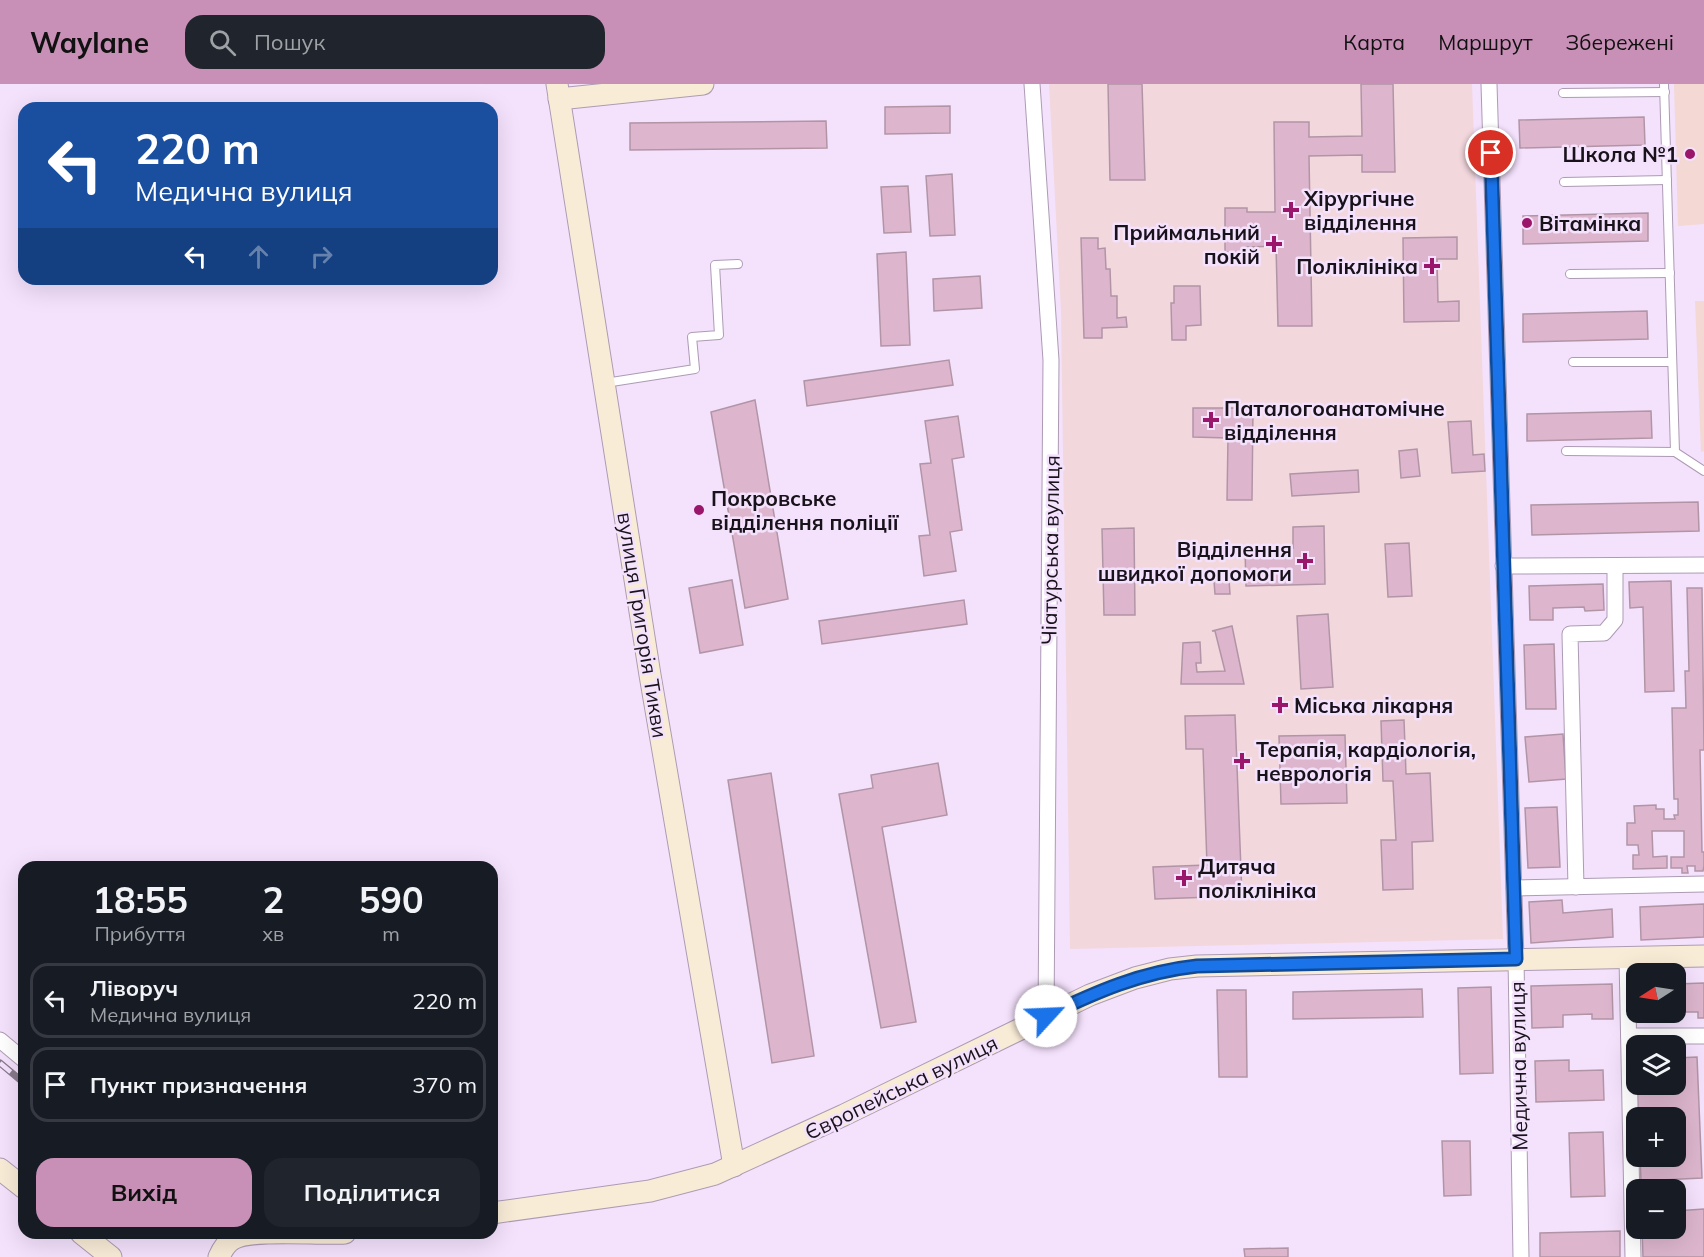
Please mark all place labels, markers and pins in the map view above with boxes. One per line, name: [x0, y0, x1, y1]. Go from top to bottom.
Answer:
pin: [1465, 127, 1516, 178]
place label: Школа №1: [1563, 141, 1678, 167]
marker: Школа №1: [1683, 147, 1697, 161]
place label: Хірургічне відділення: [1303, 185, 1417, 235]
marker: Хірургічне відділення: [1282, 201, 1300, 219]
place label: Вітамінка: [1539, 210, 1641, 236]
marker: Вітамінка: [1520, 216, 1534, 230]
place label: Приймальний покій: [1113, 219, 1260, 269]
marker: Приймальний покій: [1265, 235, 1283, 253]
place label: Поліклініка: [1296, 253, 1418, 279]
marker: Поліклініка: [1423, 257, 1441, 275]
place label: Паталогоанатомічне відділення: [1224, 395, 1445, 445]
marker: Паталогоанатомічне відділення: [1202, 411, 1220, 429]
place label: Покровське відділення поліції: [711, 485, 900, 535]
marker: Покровське відділення поліції: [692, 503, 706, 517]
place label: Відділення швидкої допомоги: [1098, 536, 1292, 586]
marker: Відділення швидкої допомоги: [1296, 552, 1314, 570]
place label: Мiська лiкарня: [1294, 692, 1453, 718]
marker: Мiська лiкарня: [1271, 696, 1289, 714]
place label: Терапія, кардіологія, неврологія: [1256, 736, 1476, 786]
marker: Терапія, кардіологія, неврологія: [1233, 752, 1251, 770]
place label: Дитяча поліклініка: [1198, 853, 1317, 903]
marker: Дитяча поліклініка: [1175, 869, 1193, 887]

